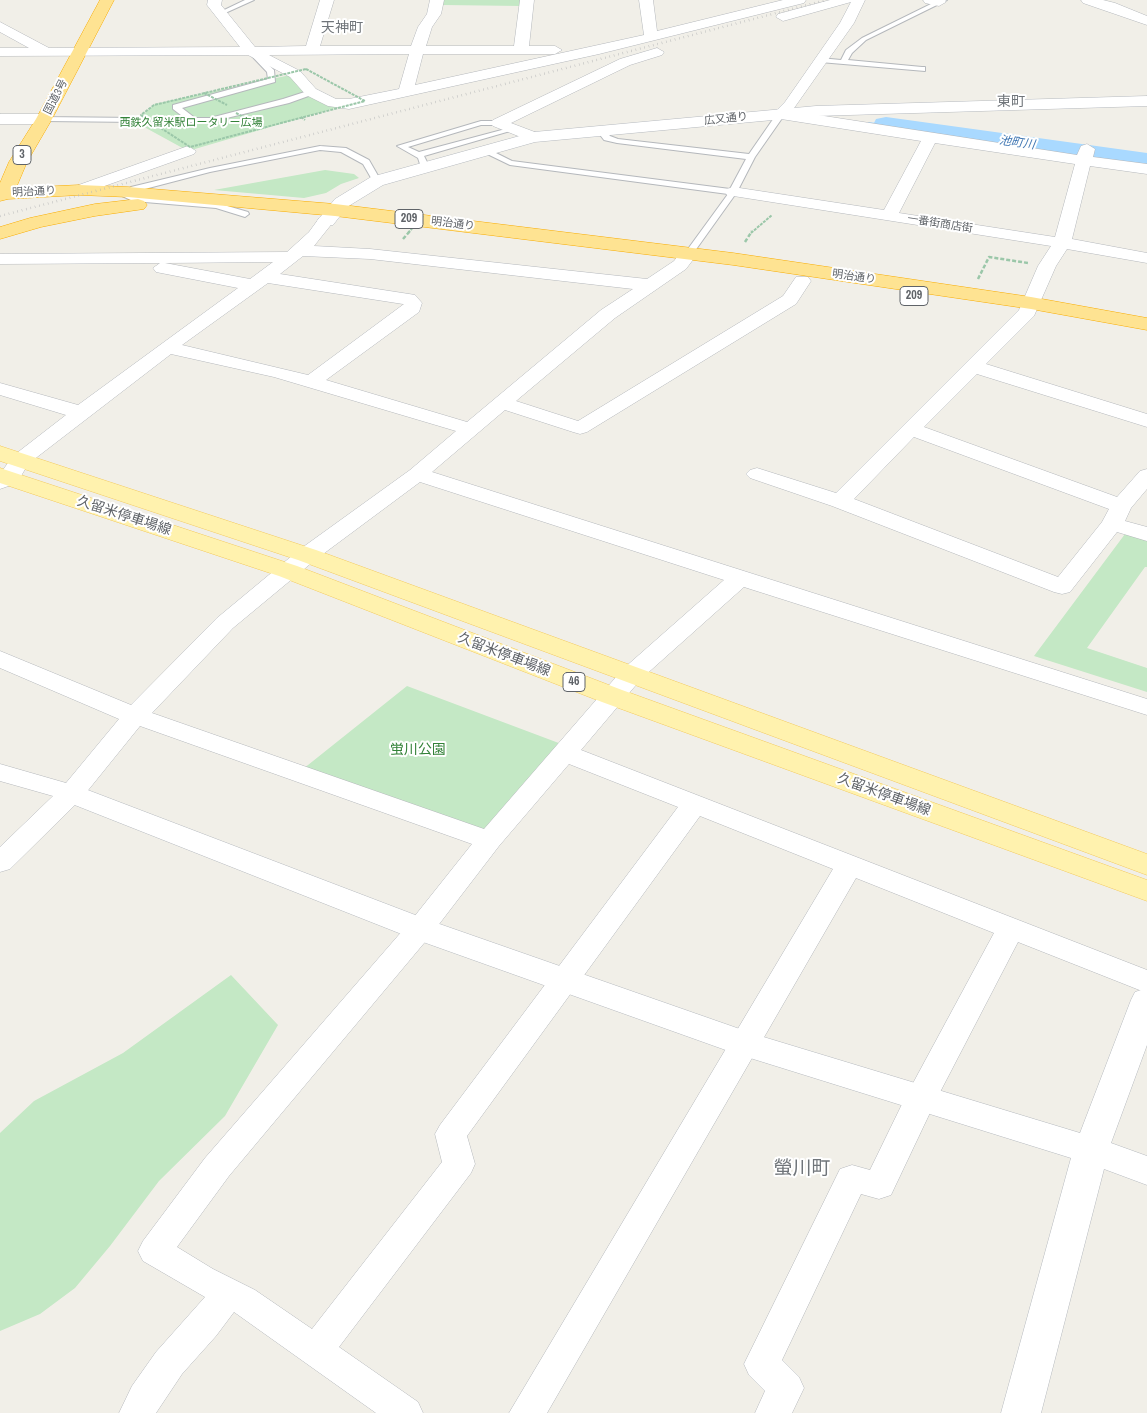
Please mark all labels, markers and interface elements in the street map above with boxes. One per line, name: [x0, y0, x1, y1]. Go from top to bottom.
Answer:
district label: 天神町: [321, 20, 363, 36]
street label: 国道3号: [41, 77, 71, 117]
district label: 東町: [997, 94, 1025, 110]
street label: 広又通り: [703, 110, 749, 128]
park label: 西鉄久留米駅ロータリー広場: [120, 116, 262, 130]
water label: 池町川: [998, 133, 1036, 153]
road number: 3: [13, 146, 31, 164]
street label: 明治通り: [12, 184, 56, 200]
road number: 209: [395, 210, 423, 228]
street label: 一番街商店街: [906, 212, 974, 236]
street label: 明治通り: [430, 215, 476, 233]
street label: 明治通り: [831, 267, 877, 287]
road number: 209: [900, 286, 928, 306]
street label: 久留米停車場線: [75, 493, 173, 539]
street label: 久留米停車場線: [455, 630, 553, 680]
road number: 46: [563, 672, 585, 692]
park label: 蛍川公園: [390, 742, 446, 758]
street label: 久留米停車場線: [835, 770, 933, 820]
district label: 螢川町: [774, 1158, 830, 1180]

